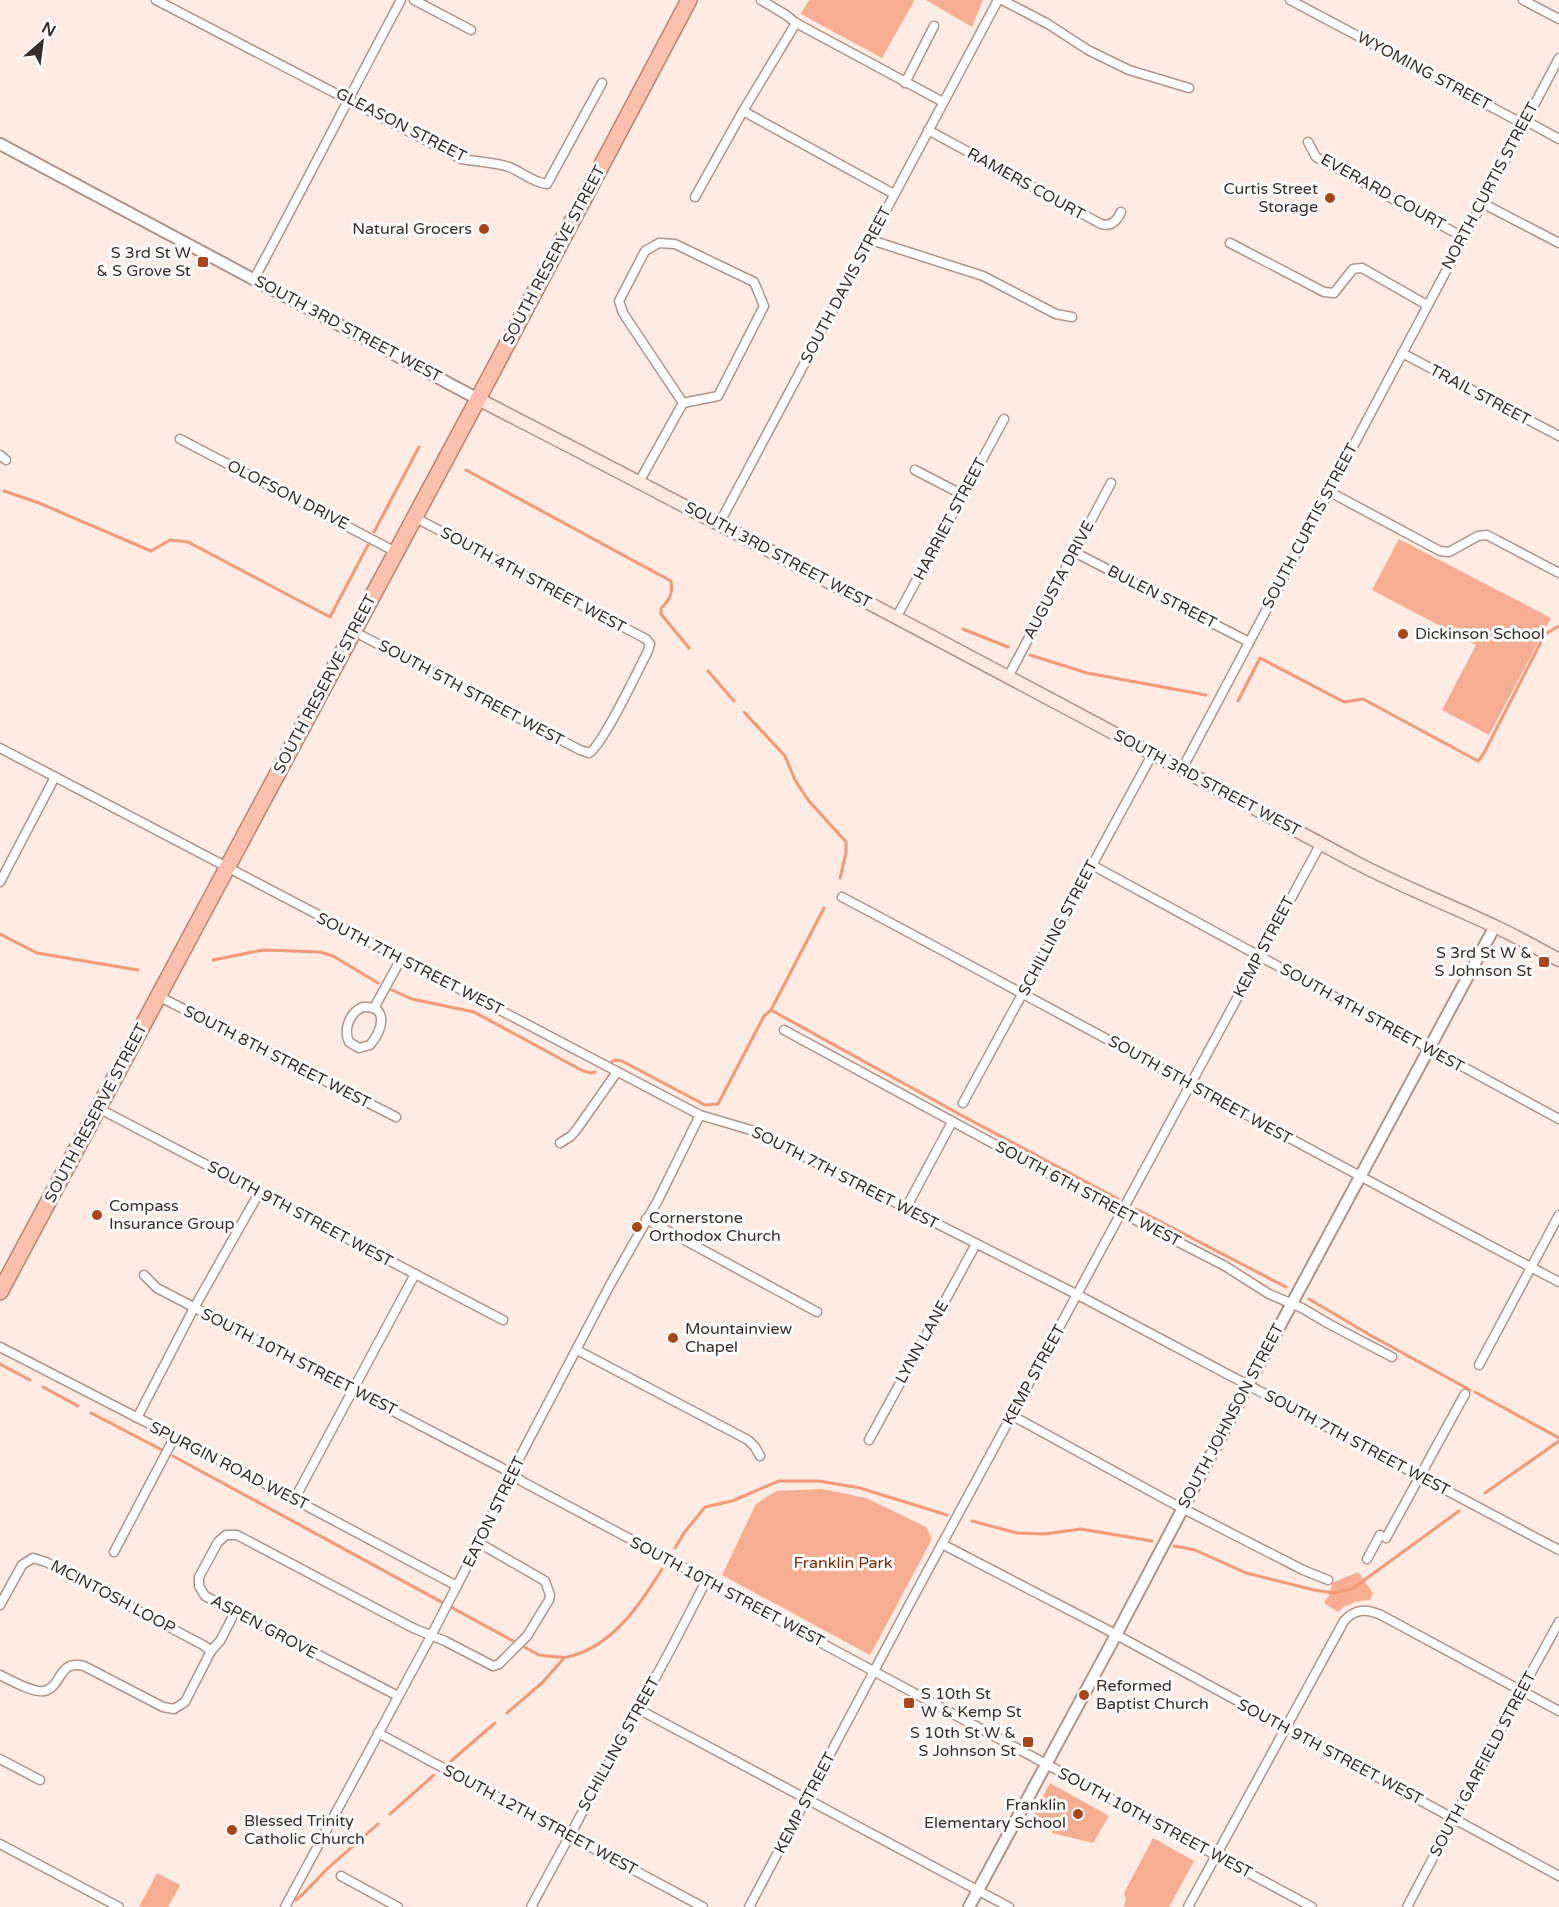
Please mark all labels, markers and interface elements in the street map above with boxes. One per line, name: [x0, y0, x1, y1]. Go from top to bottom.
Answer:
north arrow: [12, 12, 72, 72]
text: N: [38, 18, 59, 41]
street label: WYOMING STREET: [1354, 27, 1495, 115]
street label: GLEASON STREET: [332, 83, 470, 167]
street label: NORTH CURTIS STREET: [1437, 99, 1543, 273]
street label: RAMERS COURT: [964, 143, 1089, 225]
street label: EVERARD COURT: [1317, 149, 1449, 235]
street label: SOUTH RESERVE STREET: [498, 162, 610, 348]
place label: Curtis Street Storage: [1224, 179, 1318, 217]
marker: Curtis Street Storage: [1323, 191, 1337, 205]
street label: SOUTH DAVIS STREET: [796, 203, 896, 367]
place label: Natural Grocers: [352, 219, 472, 239]
marker: Natural Grocers: [477, 222, 491, 236]
place label: S 3rd St W & S Grove St: [96, 243, 191, 281]
marker: S 3rd St W & S Grove St: [196, 255, 210, 269]
street label: SOUTH 3RD STREET WEST: [251, 271, 445, 387]
street label: TRAIL STREET: [1426, 360, 1534, 430]
street label: SOUTH CURTIS STREET: [1258, 440, 1362, 612]
street label: HARRIET STREET: [909, 454, 991, 584]
street label: OLOFSON DRIVE: [224, 456, 352, 534]
street label: SOUTH 3RD STREET WEST: [681, 497, 875, 613]
street label: AUGUSTA DRIVE: [1019, 517, 1099, 643]
street label: SOUTH 4TH STREET WEST: [437, 523, 629, 638]
street label: BULEN STREET: [1104, 561, 1220, 633]
street label: SOUTH RESERVE STREET: [269, 591, 381, 777]
place label: Dickinson School: [1415, 624, 1545, 644]
marker: Dickinson School: [1396, 627, 1410, 641]
street label: SOUTH 5TH STREET WEST: [375, 636, 567, 751]
street label: SOUTH 3RD STREET WEST: [1110, 725, 1304, 841]
street label: SCHILLING STREET: [1014, 857, 1102, 999]
street label: KEMP STREET: [1229, 893, 1299, 1001]
street label: SOUTH 7TH STREET WEST: [313, 908, 507, 1020]
place label: S 3rd St W & S Johnson St: [1434, 943, 1532, 981]
marker: S 3rd St W & S Johnson St: [1537, 955, 1551, 969]
street label: SOUTH 4TH STREET WEST: [1277, 959, 1468, 1077]
street label: SOUTH 8TH STREET WEST: [180, 1001, 374, 1113]
street label: SOUTH RESERVE STREET: [40, 1020, 152, 1206]
street label: SOUTH 5TH STREET WEST: [1105, 1031, 1296, 1149]
street label: SOUTH 7TH STREET WEST: [748, 1122, 942, 1234]
street label: SOUTH 6TH STREET WEST: [992, 1137, 1184, 1252]
street label: SOUTH 9TH STREET WEST: [204, 1157, 396, 1272]
place label: Compass Insurance Group: [109, 1196, 235, 1234]
marker: Compass Insurance Group: [90, 1208, 104, 1222]
place label: Cornerstone Orthodox Church: [649, 1208, 781, 1246]
marker: Cornerstone Orthodox Church: [630, 1220, 644, 1234]
street label: LYNN LANE: [891, 1297, 953, 1387]
street label: SOUTH 10TH STREET WEST: [198, 1304, 401, 1420]
place label: Mountainview Chapel: [685, 1319, 792, 1357]
street label: SOUTH JOHNSON STREET: [1174, 1320, 1288, 1512]
street label: KEMP STREET: [998, 1321, 1070, 1429]
marker: Mountainview Chapel: [666, 1331, 680, 1345]
street label: SOUTH 7TH STREET WEST: [1261, 1386, 1453, 1501]
street label: SPURGIN ROAD WEST: [146, 1417, 312, 1515]
street label: EATON STREET: [458, 1453, 530, 1571]
street label: SOUTH 10TH STREET WEST: [626, 1532, 828, 1652]
park label: Franklin Park: [794, 1553, 893, 1573]
street label: MCINTOSH LOOP: [47, 1556, 179, 1638]
street label: ASPEN GROVE: [207, 1591, 321, 1663]
street label: SOUTH GARFIELD STREET: [1426, 1668, 1541, 1860]
street label: SCHILLING STREET: [574, 1673, 664, 1815]
place label: Reformed Baptist Church: [1096, 1676, 1209, 1714]
place label: S 10th St W & Kemp St: [921, 1684, 1022, 1722]
marker: Reformed Baptist Church: [1077, 1688, 1091, 1702]
street label: SOUTH 9TH STREET WEST: [1234, 1695, 1426, 1810]
marker: S 10th St W & Kemp St: [902, 1696, 916, 1710]
place label: S 10th St W & S Johnson St: [910, 1723, 1016, 1761]
marker: S 10th St W & S Johnson St: [1021, 1735, 1035, 1749]
street label: KEMP STREET: [770, 1749, 840, 1857]
street label: SOUTH 12TH STREET WEST: [439, 1760, 641, 1880]
street label: SOUTH 10TH STREET WEST: [1054, 1763, 1256, 1883]
place label: Franklin Elementary School: [924, 1795, 1066, 1833]
marker: Franklin Elementary School: [1071, 1807, 1085, 1821]
place label: Blessed Trinity Catholic Church: [244, 1811, 365, 1849]
marker: Blessed Trinity Catholic Church: [225, 1823, 239, 1837]

